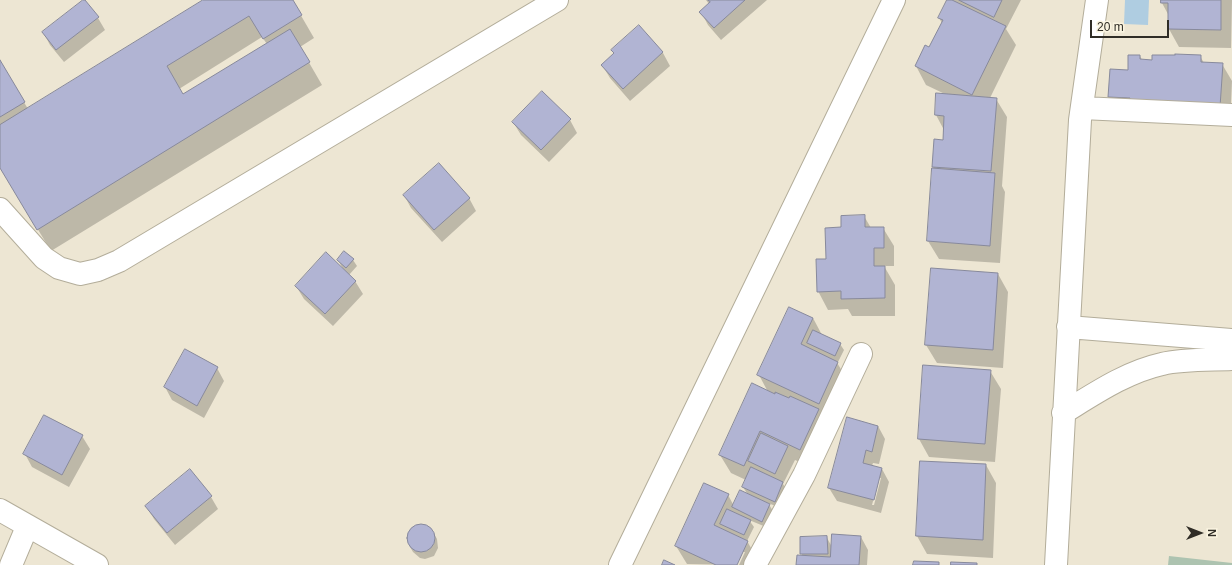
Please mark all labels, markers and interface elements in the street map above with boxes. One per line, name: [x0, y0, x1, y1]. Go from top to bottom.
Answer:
scale bar: [1092, 12, 1171, 38]
text: 20 m: [1097, 20, 1124, 34]
north arrow: [1180, 513, 1220, 553]
text: N: [1206, 529, 1218, 537]

